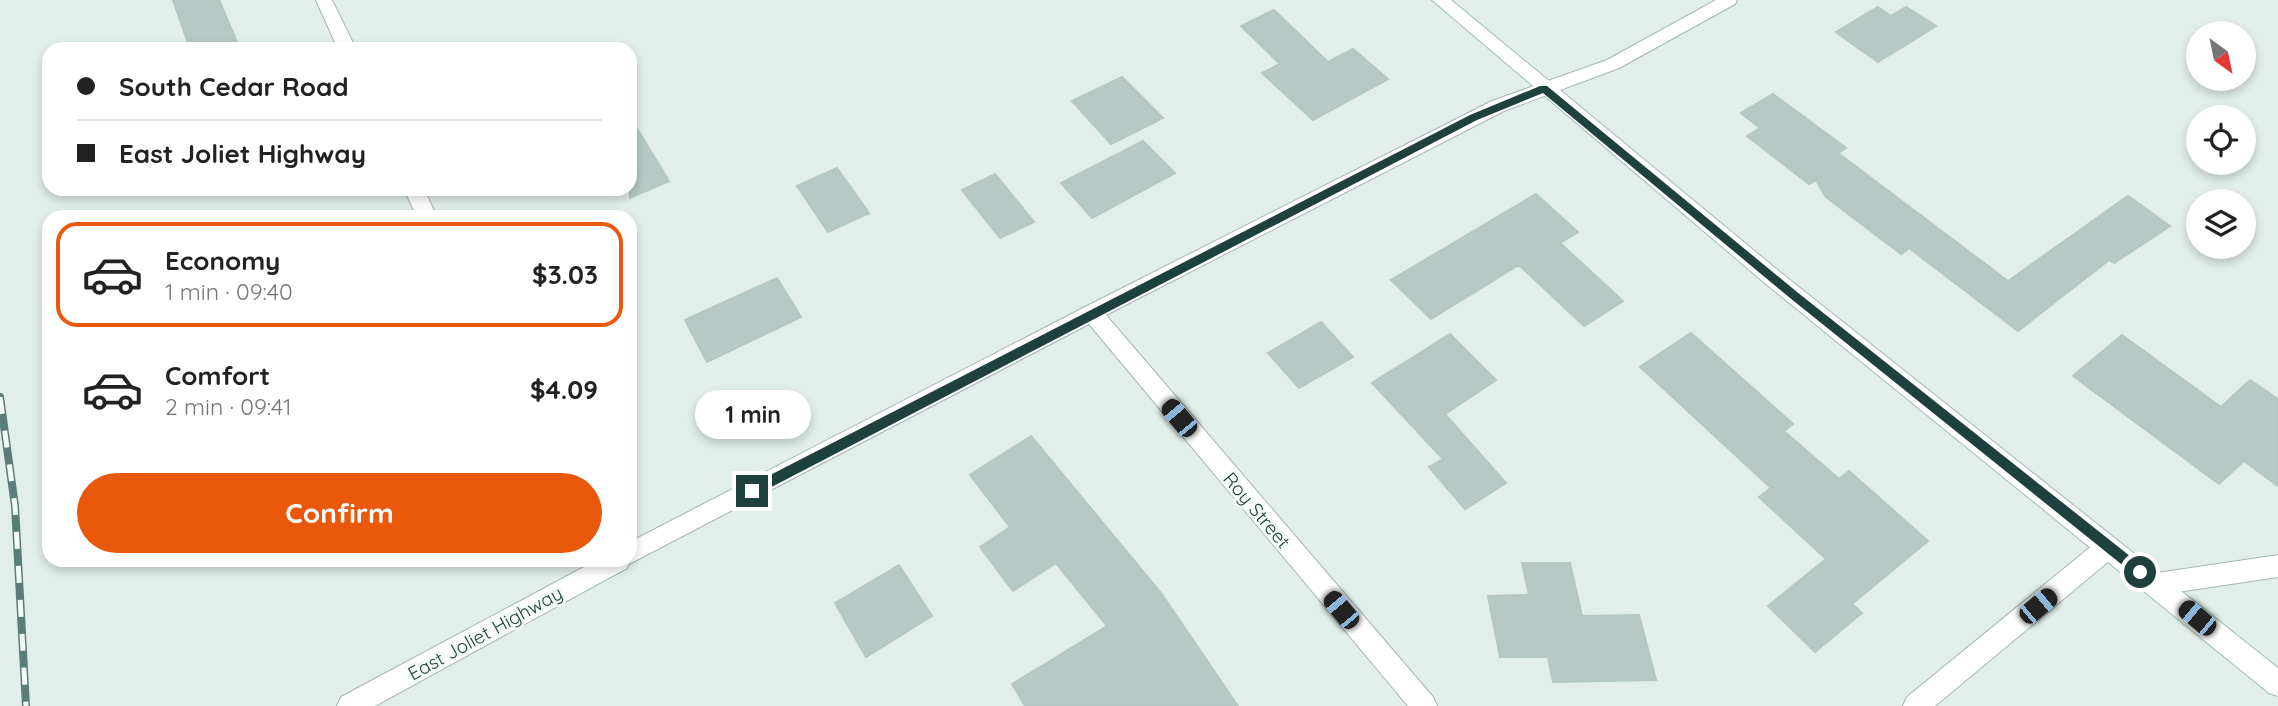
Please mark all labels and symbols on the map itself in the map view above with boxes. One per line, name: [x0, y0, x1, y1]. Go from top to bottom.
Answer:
north arrow: [2186, 21, 2256, 91]
callout: 1 min: [694, 390, 810, 438]
car: [1158, 395, 1201, 441]
street label: Roy Street: [1218, 467, 1296, 553]
route end: [736, 475, 768, 507]
route start: [2124, 556, 2156, 588]
street label: East Joliet Highway: [404, 581, 566, 685]
car: [2016, 584, 2061, 628]
car: [1320, 587, 1363, 633]
car: [2175, 596, 2220, 640]

